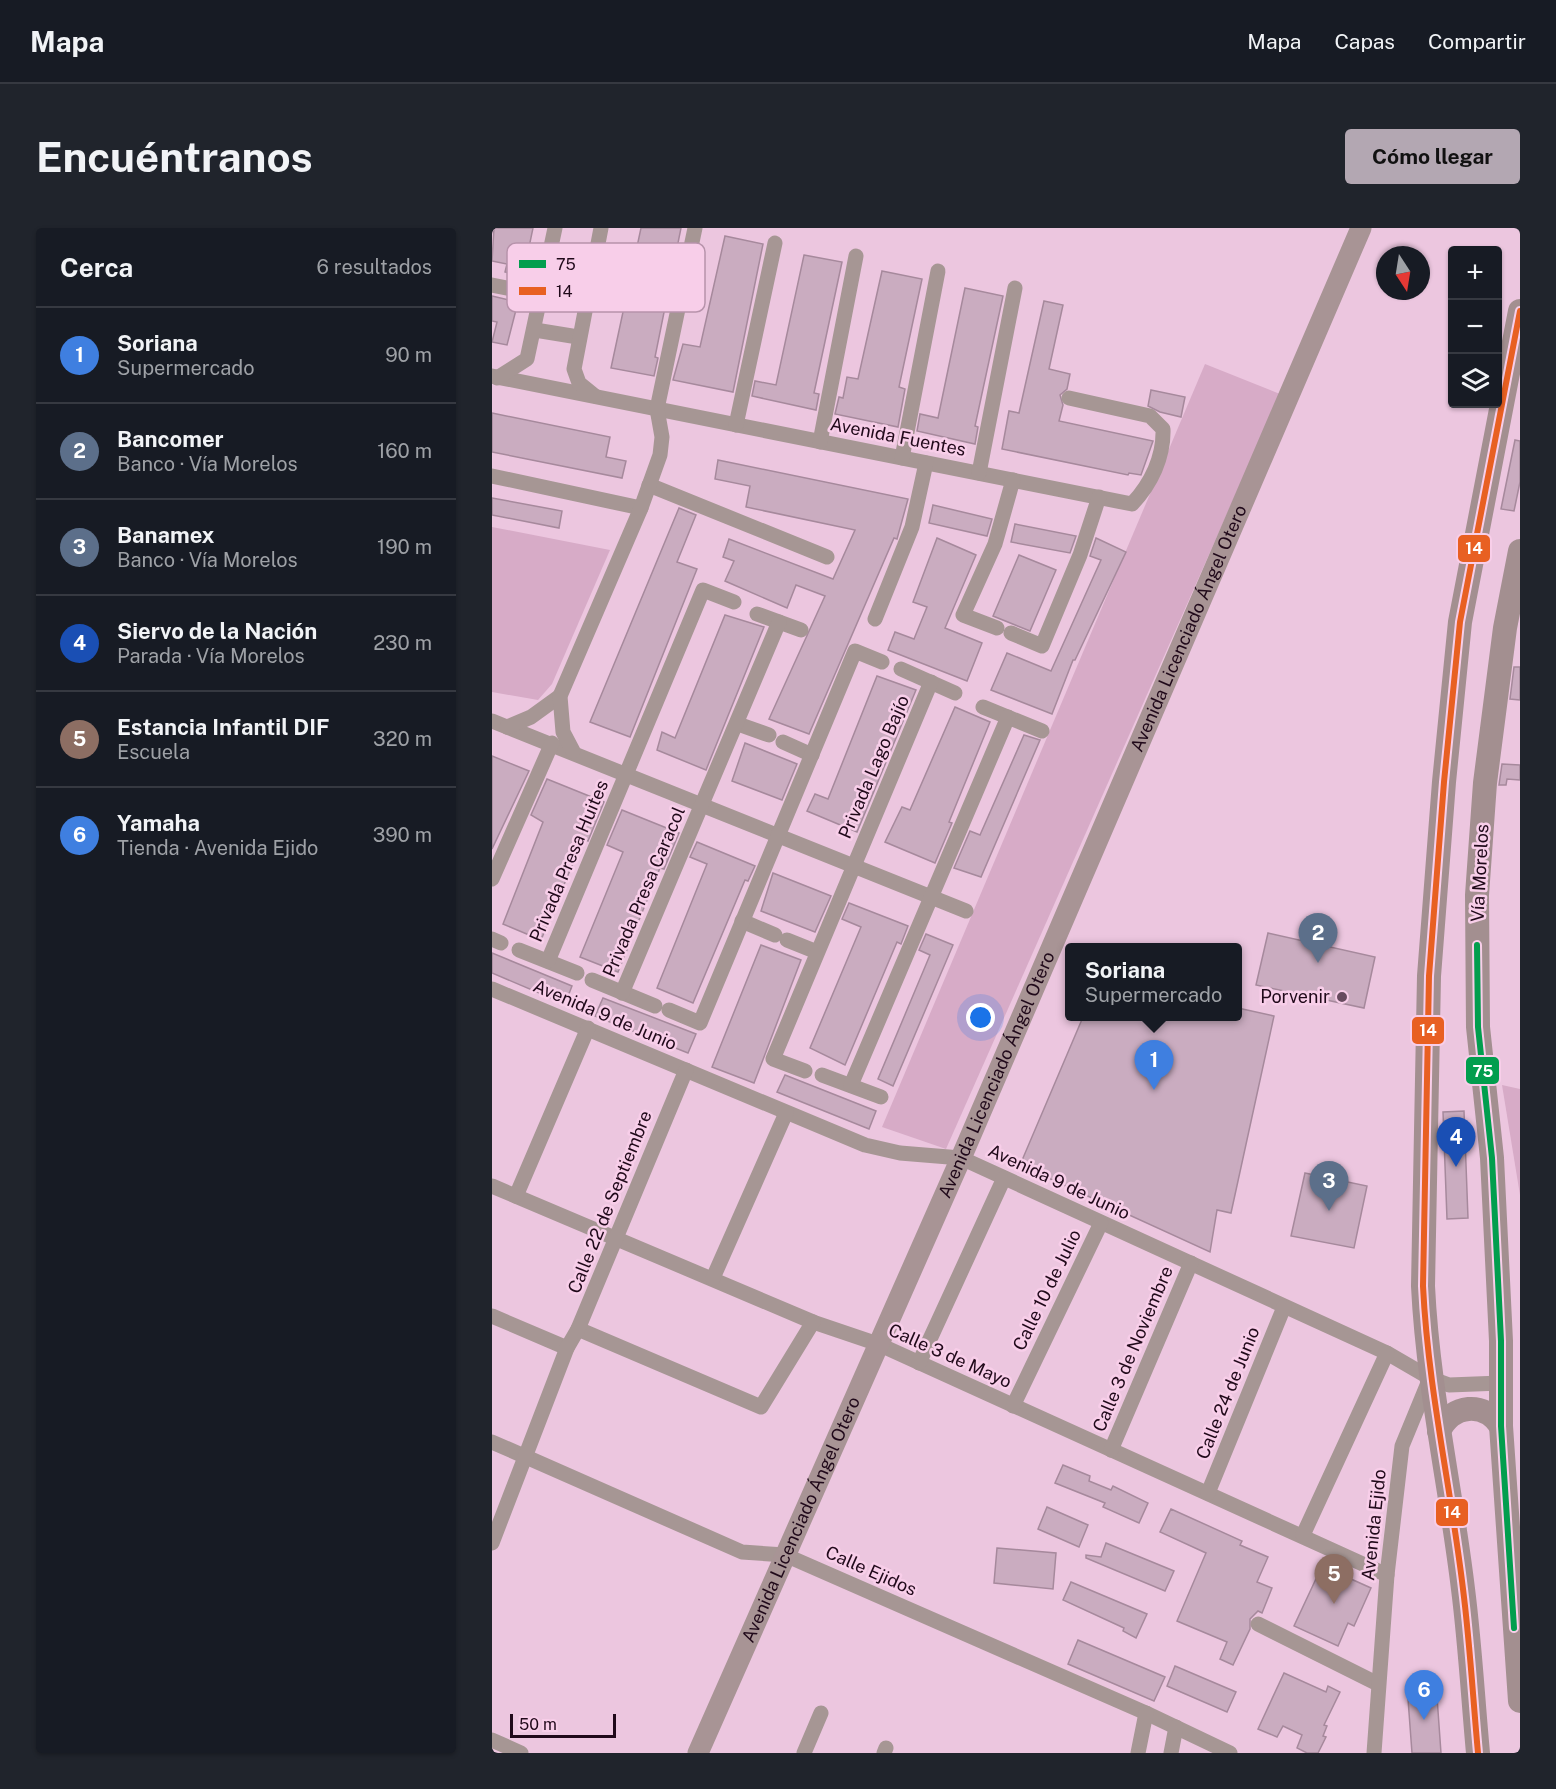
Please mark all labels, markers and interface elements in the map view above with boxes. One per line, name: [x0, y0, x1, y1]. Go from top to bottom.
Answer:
text: Mapa: [30, 25, 104, 58]
text: Mapa: [1247, 29, 1301, 54]
text: Capas: [1334, 29, 1395, 54]
text: Compartir: [1428, 29, 1526, 54]
button: Cómo llegar: [1345, 129, 1520, 184]
text: Encuéntranos: [36, 132, 313, 181]
legend: [507, 243, 705, 312]
north arrow: [1376, 246, 1430, 300]
map controls: [1448, 246, 1502, 408]
button: +: [1448, 246, 1502, 300]
text: Cerca: [60, 252, 133, 283]
text: 6 resultados: [317, 255, 432, 279]
text: 75: [556, 255, 576, 274]
text: 14: [556, 282, 573, 301]
button: −: [1448, 300, 1502, 354]
text: Soriana: [117, 330, 198, 356]
text: 1: [75, 343, 84, 367]
text: 90 m: [385, 343, 432, 367]
button: layers: [1448, 354, 1502, 408]
text: Supermercado: [117, 356, 255, 380]
street label: Avenida Fuentes: [828, 413, 968, 460]
text: Bancomer: [117, 426, 224, 452]
text: 2: [73, 439, 86, 463]
text: 160 m: [377, 439, 432, 463]
text: Banco · Vía Morelos: [117, 452, 298, 476]
street label: Avenida Licenciado Ángel Otero: [1126, 502, 1251, 755]
text: Banamex: [117, 522, 214, 548]
line badge: 14: [1457, 534, 1491, 563]
text: 3: [73, 535, 86, 559]
text: 190 m: [377, 535, 432, 559]
text: 14: [1465, 539, 1483, 558]
text: Banco · Vía Morelos: [117, 548, 298, 572]
text: Siervo de la Nación: [117, 618, 317, 644]
text: 4: [73, 631, 86, 655]
text: 230 m: [373, 631, 432, 655]
text: Parada · Vía Morelos: [117, 644, 305, 668]
street label: Privada Lago Bajío: [834, 692, 913, 842]
text: Estancia Infantil DIF: [117, 714, 329, 740]
text: 5: [73, 727, 86, 751]
text: 320 m: [373, 727, 432, 751]
text: Escuela: [117, 740, 190, 764]
street label: Privada Presa Huites: [525, 777, 612, 945]
street label: Privada Presa Caracol: [598, 803, 689, 980]
text: Yamaha: [117, 810, 200, 836]
text: 6: [73, 823, 86, 847]
text: 390 m: [373, 823, 432, 847]
street label: Vía Morelos: [1466, 823, 1493, 922]
text: Tienda · Avenida Ejido: [117, 836, 318, 860]
pin: 2: [1298, 914, 1338, 963]
popup: [1065, 943, 1242, 1021]
street label: Avenida Licenciado Ángel Otero: [934, 948, 1059, 1201]
text: Soriana: [1085, 957, 1165, 983]
street label: Avenida 9 de Junio: [530, 975, 680, 1054]
text: Supermercado: [1085, 983, 1222, 1007]
place label: Porvenir: [1260, 986, 1330, 1007]
marker: Porvenir: [1335, 990, 1349, 1004]
your location: [966, 1003, 995, 1032]
line badge: 14: [1411, 1016, 1445, 1045]
text: 14: [1419, 1021, 1437, 1040]
pin: 1: [1134, 1040, 1174, 1090]
line badge: 75: [1465, 1056, 1500, 1085]
text: 75: [1473, 1062, 1494, 1081]
street label: Calle 22 de Septiembre: [563, 1107, 656, 1296]
pin: 4: [1436, 1118, 1476, 1167]
street label: Avenida 9 de Junio: [985, 1140, 1133, 1224]
pin: 3: [1310, 1162, 1348, 1211]
street label: Calle 10 de Julio: [1008, 1226, 1085, 1354]
street label: Calle 3 de Noviembre: [1088, 1263, 1177, 1435]
street label: Calle 3 de Mayo: [885, 1319, 1015, 1392]
street label: Calle 24 de Junio: [1191, 1324, 1264, 1462]
street label: Avenida Licenciado Ángel Otero: [737, 1393, 864, 1646]
street label: Avenida Ejido: [1357, 1468, 1390, 1582]
line badge: 14: [1435, 1498, 1469, 1527]
text: 14: [1443, 1503, 1461, 1522]
street label: Calle Ejidos: [822, 1541, 920, 1600]
pin: 5: [1314, 1554, 1354, 1604]
pin: 6: [1404, 1670, 1444, 1720]
scale bar: [510, 1711, 616, 1738]
text: 50 m: [519, 1715, 557, 1734]

